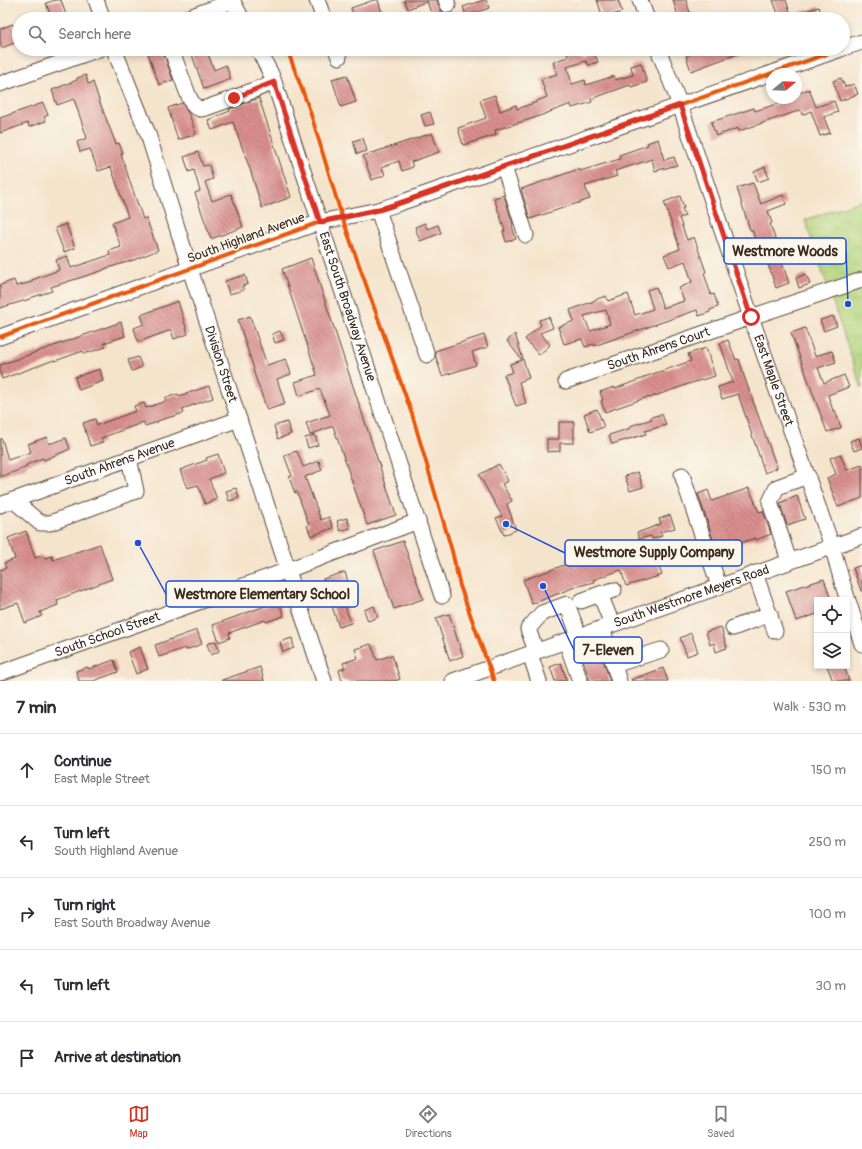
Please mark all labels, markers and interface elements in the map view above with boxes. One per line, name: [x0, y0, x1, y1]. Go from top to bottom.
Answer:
search box: [12, 12, 850, 56]
icon: search: [26, 23, 48, 45]
text: Search here: [58, 25, 131, 44]
north arrow: [766, 68, 802, 104]
route end: [225, 89, 243, 107]
street label: South Highland Avenue: [185, 209, 307, 267]
street label: East South Broadway Avenue: [316, 230, 379, 384]
callout: Westmore Woods: [724, 238, 846, 264]
text: Westmore Woods: [732, 243, 838, 260]
route start: [742, 308, 760, 326]
street label: Division Street: [201, 324, 241, 405]
street label: South Ahrens Court: [605, 324, 713, 374]
street label: East Maple Street: [750, 333, 797, 429]
street label: South Ahrens Avenue: [62, 435, 177, 489]
callout: Westmore Supply Company: [565, 540, 742, 566]
text: Westmore Supply Company: [574, 544, 734, 561]
street label: South Westmore Meyers Road: [612, 562, 771, 631]
callout: Westmore Elementary School: [166, 581, 358, 607]
text: Westmore Elementary School: [174, 586, 350, 603]
map controls: [814, 597, 850, 669]
button: locate: [814, 597, 850, 633]
street label: South School Street: [52, 608, 163, 661]
button: layers: [814, 633, 850, 669]
callout: 7-Eleven: [574, 637, 642, 663]
text: 7-Eleven: [582, 642, 634, 659]
text: 7 min: [16, 697, 56, 718]
text: Walk · 530 m: [773, 699, 846, 715]
text: Continue: [54, 752, 112, 771]
icon: ahead: [16, 759, 38, 781]
text: 150 m: [811, 762, 846, 778]
text: East Maple Street: [54, 771, 150, 787]
text: Turn left: [54, 824, 110, 843]
icon: left: [16, 831, 38, 853]
text: 250 m: [808, 834, 846, 850]
text: South Highland Avenue: [54, 843, 178, 859]
text: Turn right: [54, 896, 115, 915]
icon: right: [16, 903, 38, 925]
text: 100 m: [809, 906, 846, 922]
text: East South Broadway Avenue: [54, 915, 210, 931]
icon: left: [16, 975, 38, 997]
text: Turn left: [54, 976, 110, 995]
text: 30 m: [816, 978, 846, 994]
icon: arrive: [16, 1047, 38, 1069]
text: Arrive at destination: [54, 1048, 181, 1067]
tab: Map: [128, 1103, 150, 1140]
tab: Directions: [405, 1103, 452, 1140]
tab: Saved: [707, 1103, 734, 1140]

